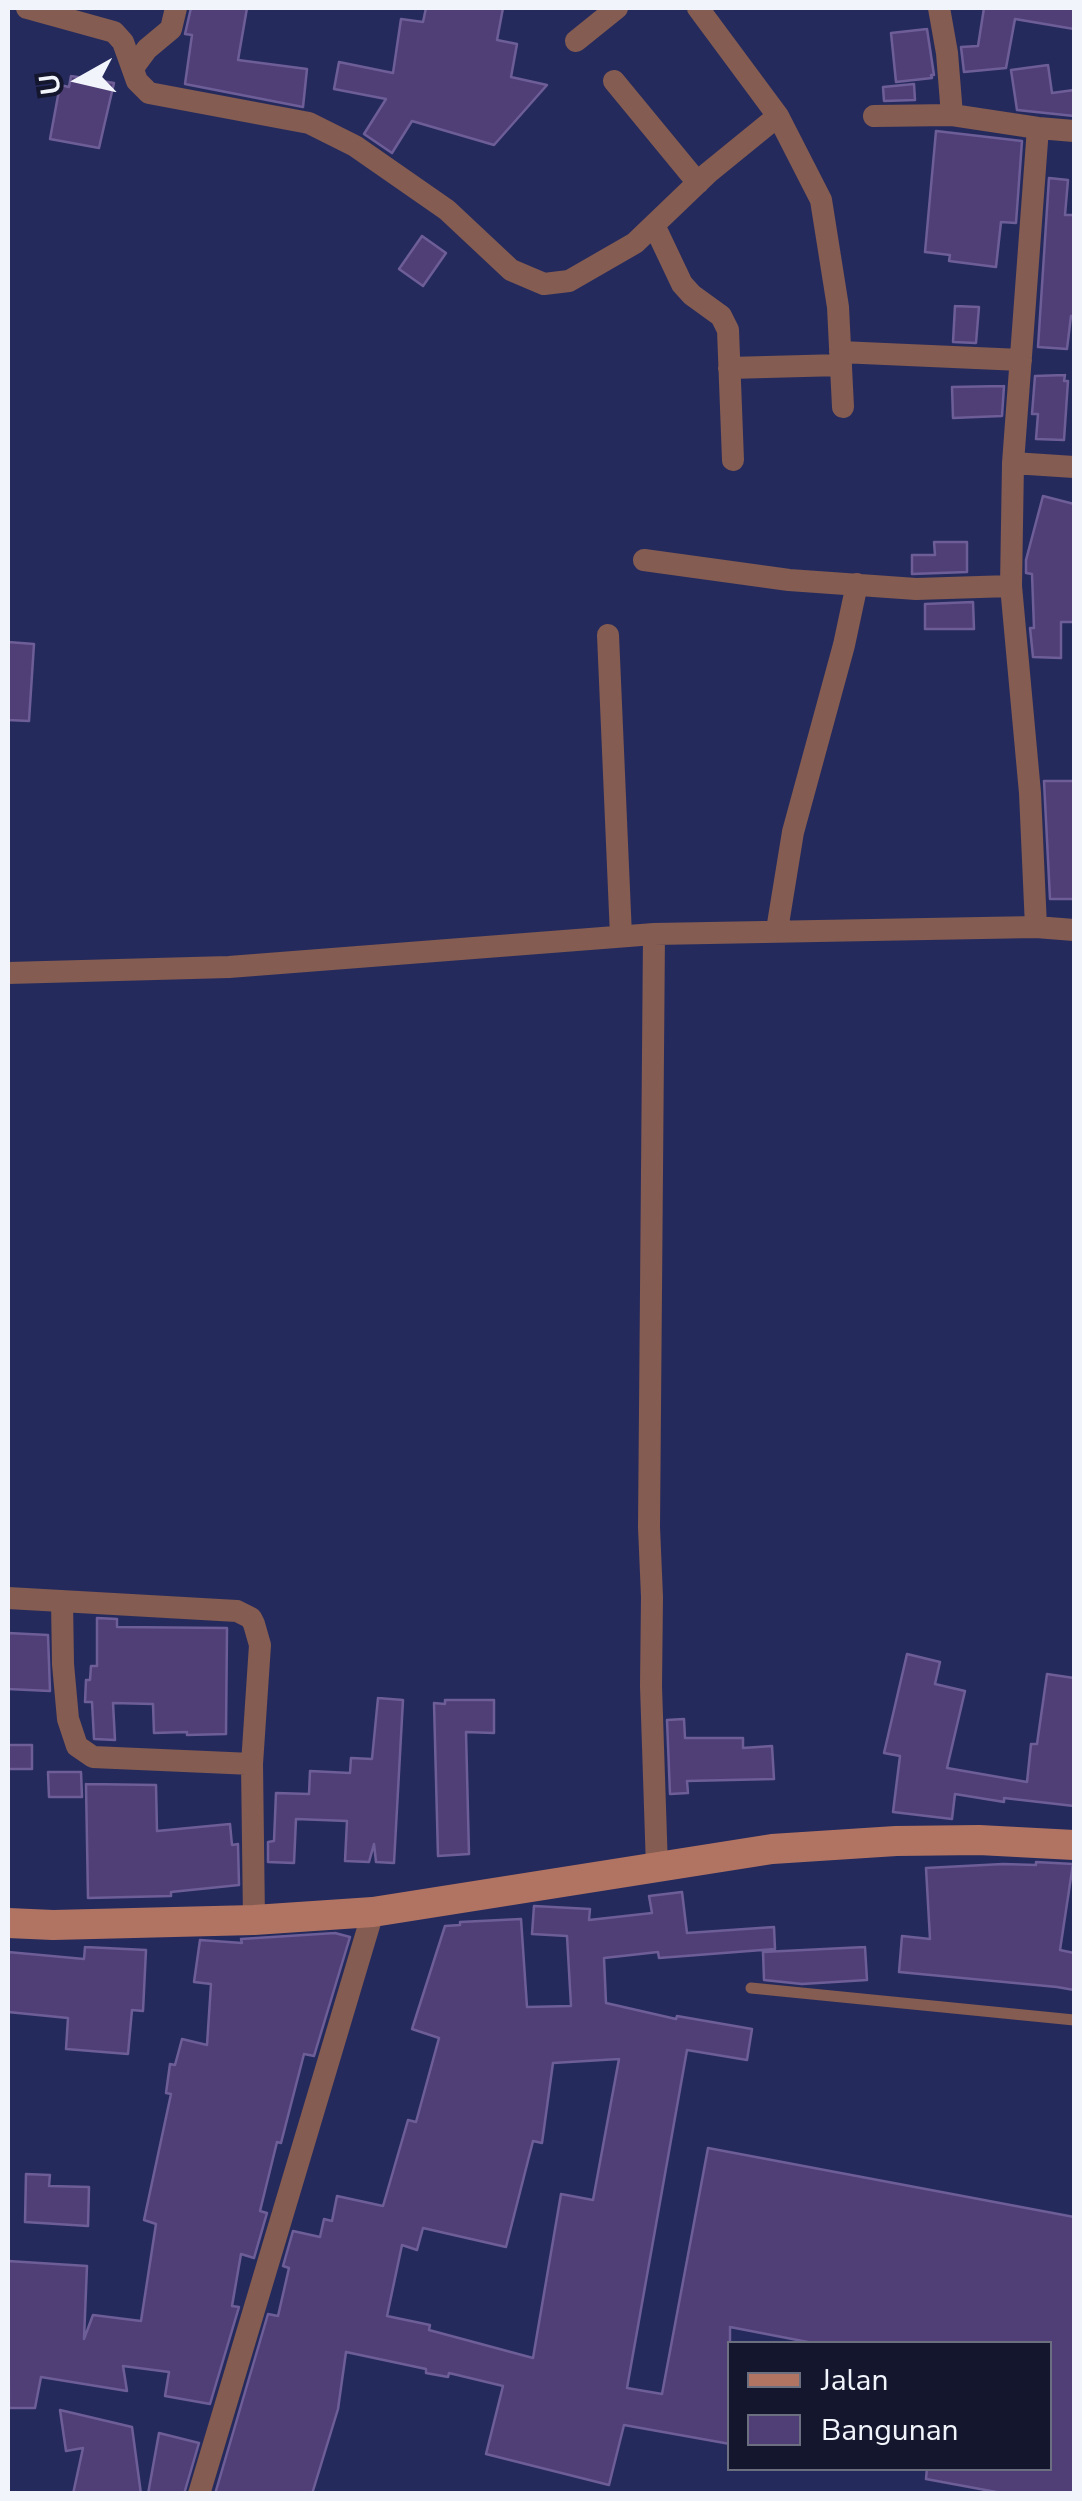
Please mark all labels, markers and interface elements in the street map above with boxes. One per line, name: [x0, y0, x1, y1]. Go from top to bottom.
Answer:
north arrow: [30, 30, 130, 130]
text: U: [30, 71, 71, 97]
legend: [727, 2341, 1052, 2471]
text: Jalan: [821, 2360, 888, 2401]
text: Bangunan: [821, 2410, 959, 2451]

